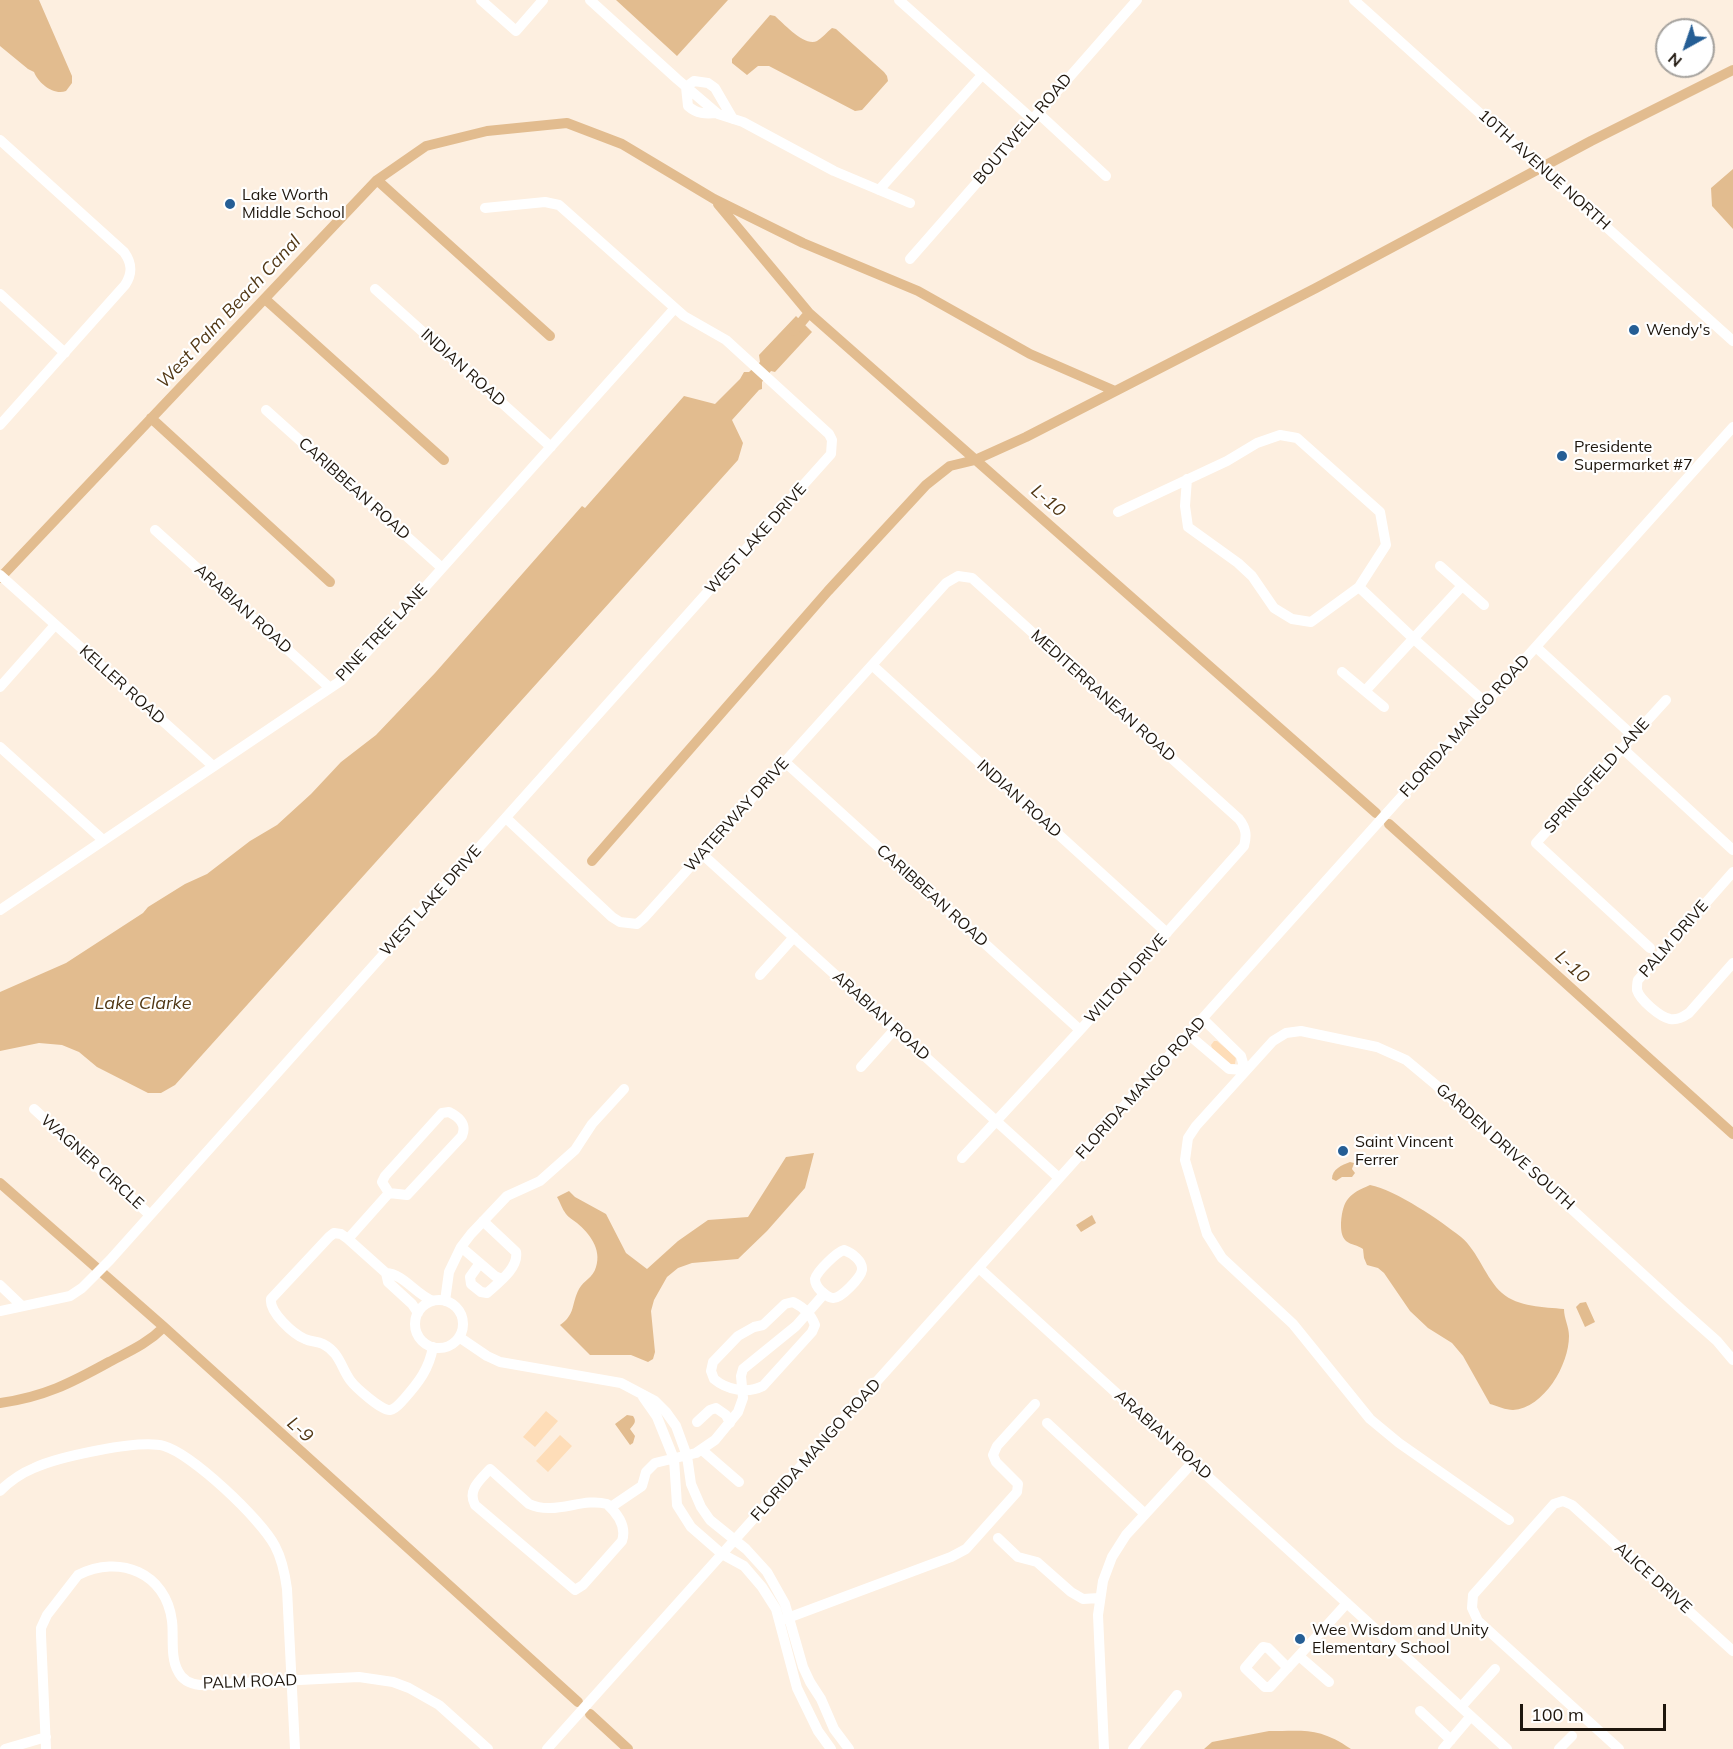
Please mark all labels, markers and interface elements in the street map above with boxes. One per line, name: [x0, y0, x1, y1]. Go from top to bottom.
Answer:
north arrow: [1655, 18, 1715, 78]
text: N: [1664, 49, 1686, 72]
street label: BOUTWELL ROAD: [970, 70, 1076, 188]
street label: 10TH AVENUE NORTH: [1474, 106, 1614, 234]
place label: Lake Worth Middle School: [242, 185, 345, 223]
marker: Lake Worth Middle School: [223, 197, 237, 211]
water label: West Palm Beach Canal: [153, 231, 305, 393]
place label: Wendy's: [1646, 320, 1710, 340]
marker: Wendy's: [1627, 323, 1641, 337]
street label: INDIAN ROAD: [417, 325, 509, 411]
street label: CARIBBEAN ROAD: [294, 434, 414, 544]
place label: Presidente Supermarket #7: [1574, 437, 1692, 475]
marker: Presidente Supermarket #7: [1555, 449, 1569, 463]
street label: WEST LAKE DRIVE: [701, 480, 811, 598]
water label: L-10: [1026, 480, 1070, 522]
street label: ARABIAN ROAD: [190, 560, 296, 658]
street label: PINE TREE LANE: [332, 581, 432, 685]
street label: MEDITERRANEAN ROAD: [1027, 626, 1179, 766]
street label: KELLER ROAD: [75, 642, 169, 728]
street label: FLORIDA MANGO ROAD: [1396, 651, 1534, 801]
street label: SPRINGFIELD LANE: [1540, 715, 1654, 837]
street label: WATERWAY DRIVE: [681, 754, 793, 876]
street label: INDIAN ROAD: [973, 756, 1065, 842]
street label: CARIBBEAN ROAD: [872, 841, 992, 951]
street label: WEST LAKE DRIVE: [376, 842, 486, 960]
street label: PALM DRIVE: [1635, 897, 1713, 981]
street label: WILTON DRIVE: [1081, 930, 1171, 1028]
water label: L-10: [1550, 946, 1594, 988]
street label: ARABIAN ROAD: [828, 967, 934, 1065]
water label: Lake Clarke: [95, 993, 191, 1015]
street label: FLORIDA MANGO ROAD: [1072, 1013, 1210, 1163]
street label: GARDEN DRIVE SOUTH: [1432, 1080, 1578, 1214]
street label: WAGNER CIRCLE: [37, 1111, 147, 1213]
place label: Saint Vincent Ferrer: [1355, 1132, 1453, 1170]
marker: Saint Vincent Ferrer: [1336, 1144, 1350, 1158]
street label: FLORIDA MANGO ROAD: [747, 1375, 885, 1525]
street label: ARABIAN ROAD: [1110, 1386, 1216, 1484]
water label: L-9: [283, 1413, 317, 1447]
street label: ALICE DRIVE: [1611, 1538, 1695, 1618]
place label: Wee Wisdom and Unity Elementary School: [1312, 1620, 1489, 1658]
marker: Wee Wisdom and Unity Elementary School: [1293, 1632, 1307, 1646]
street label: PALM ROAD: [202, 1671, 298, 1693]
scale bar: [1523, 1692, 1668, 1730]
text: 100 m: [1531, 1703, 1584, 1726]

